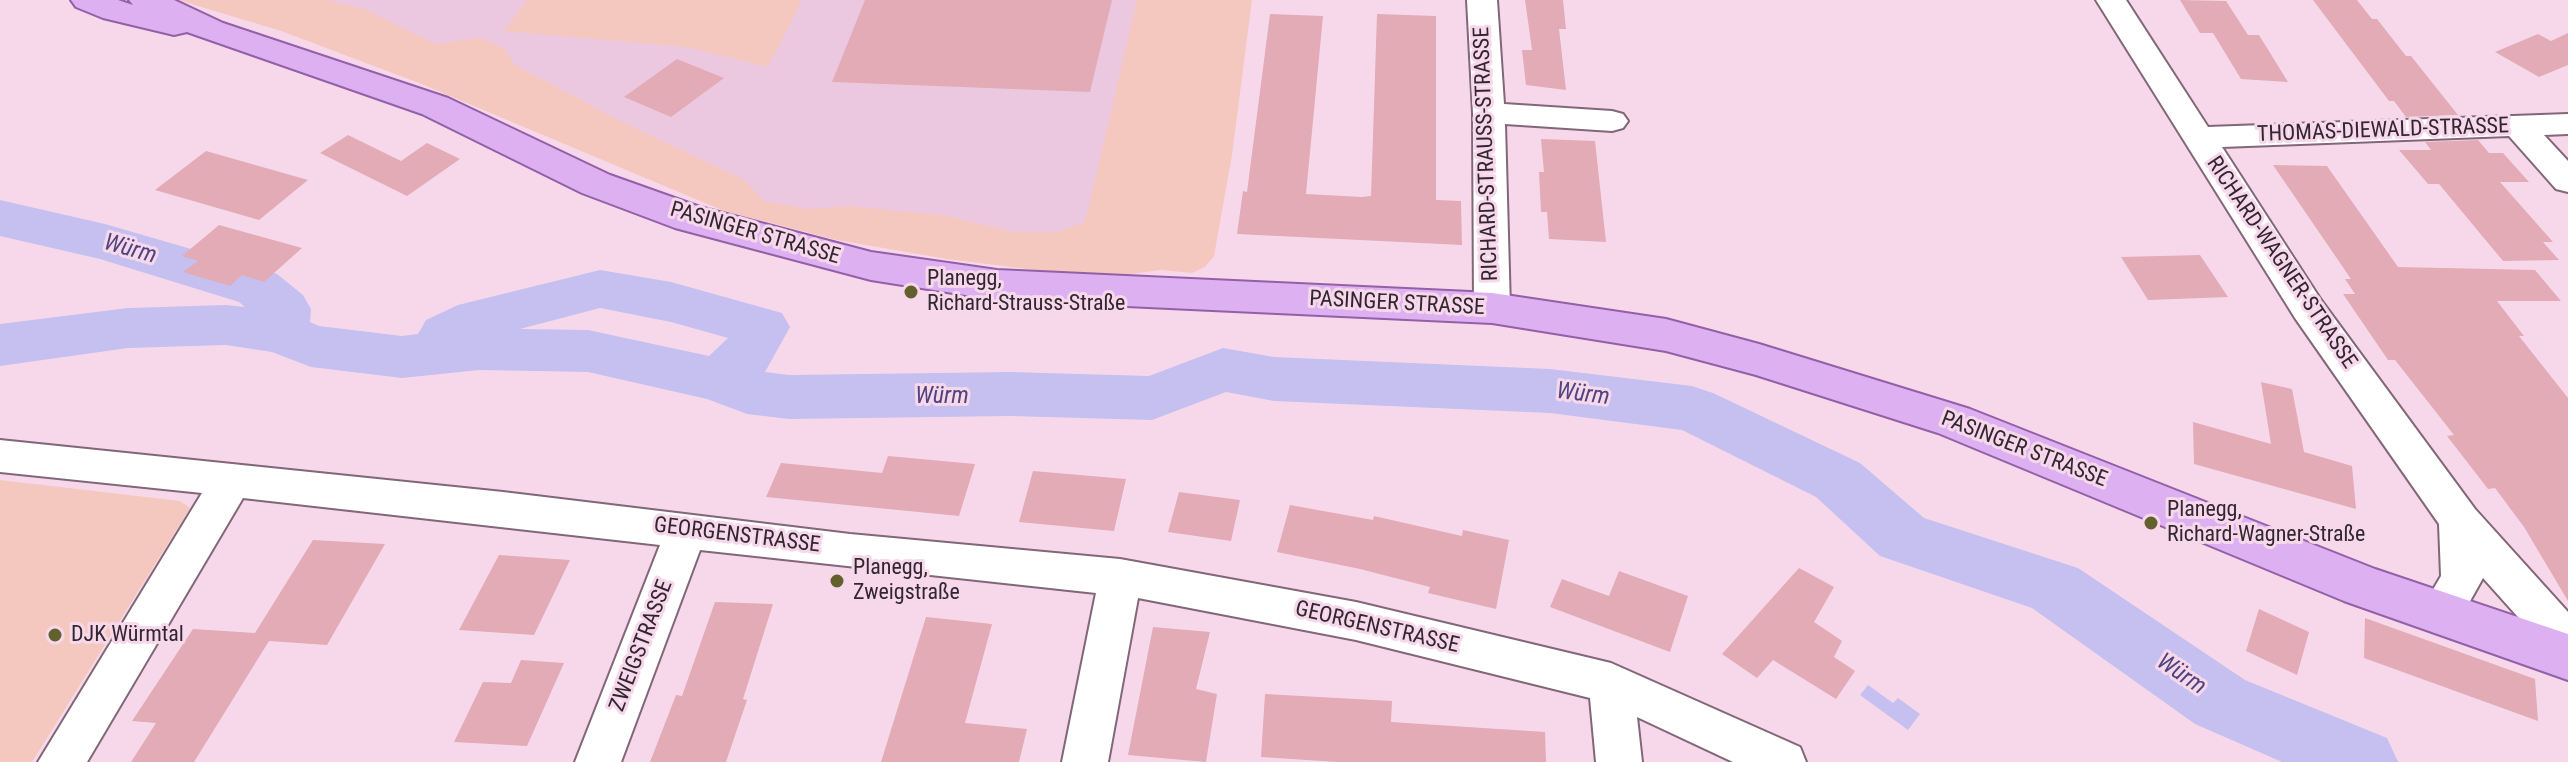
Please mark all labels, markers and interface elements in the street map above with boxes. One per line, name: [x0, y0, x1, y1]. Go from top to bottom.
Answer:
street label: RICHARD-STRAUSS-STRASSE: [1469, 26, 1505, 282]
street label: THOMAS-DIEWALD-STRASSE: [2257, 113, 2509, 149]
street label: RICHARD-WAGNER-STRASSE: [2200, 152, 2362, 374]
street label: PASINGER STRASSE: [667, 197, 843, 271]
water label: Würm: [100, 229, 160, 271]
place label: Planegg, Richard-Strauss-Straße: [927, 266, 1125, 318]
marker: Planegg, Richard-Strauss-Straße: [902, 283, 920, 301]
street label: PASINGER STRASSE: [1309, 286, 1485, 322]
water label: Würm: [1555, 377, 1611, 413]
water label: Würm: [915, 383, 969, 411]
street label: PASINGER STRASSE: [1937, 406, 2111, 494]
place label: Planegg, Richard-Wagner-Straße: [2167, 497, 2365, 548]
street label: GEORGENSTRASSE: [652, 513, 822, 559]
marker: Planegg, Richard-Wagner-Straße: [2142, 514, 2160, 532]
place label: Planegg, Zweigstraße: [853, 555, 960, 606]
marker: Planegg, Zweigstraße: [828, 572, 846, 590]
street label: ZWEIGSTRASSE: [605, 577, 679, 715]
street label: GEORGENSTRASSE: [1292, 596, 1462, 660]
place label: DJK Würmtal: [71, 622, 184, 648]
marker: DJK Würmtal: [46, 626, 64, 644]
water label: Würm: [2151, 648, 2211, 702]

